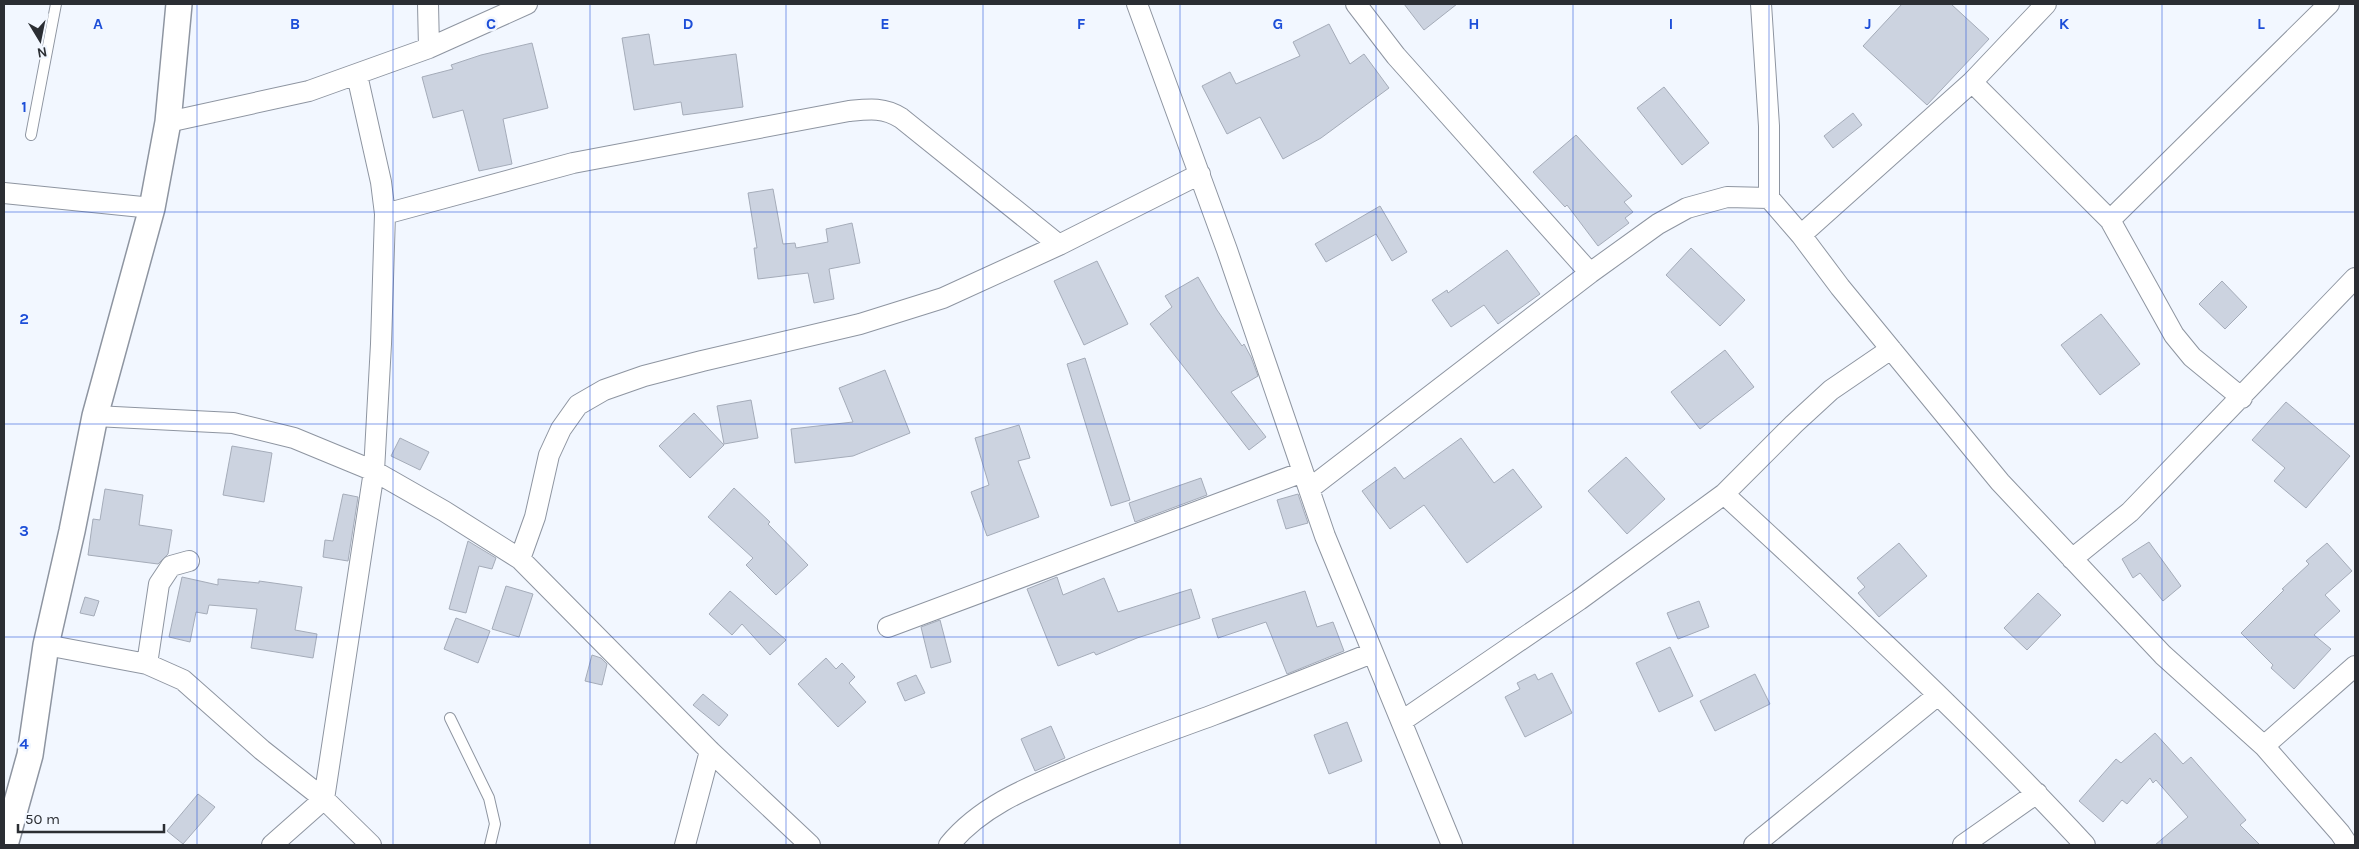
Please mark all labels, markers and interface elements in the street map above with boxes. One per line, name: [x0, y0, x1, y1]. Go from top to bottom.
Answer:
text: A: [93, 14, 103, 33]
text: B: [290, 14, 300, 33]
text: C: [486, 14, 496, 33]
text: D: [683, 14, 694, 33]
text: E: [880, 14, 890, 33]
text: F: [1077, 14, 1086, 33]
text: G: [1273, 14, 1283, 33]
text: H: [1468, 14, 1480, 33]
text: I: [1669, 14, 1673, 33]
text: J: [1864, 14, 1872, 33]
text: K: [2059, 14, 2070, 33]
text: L: [2257, 14, 2265, 33]
north arrow: [15, 15, 65, 65]
text: N: [36, 43, 49, 62]
text: 1: [21, 97, 27, 116]
text: 2: [19, 309, 29, 328]
text: 3: [19, 521, 29, 540]
text: 4: [19, 734, 29, 753]
scale bar: [18, 802, 164, 834]
text: 50 m: [25, 810, 60, 828]

